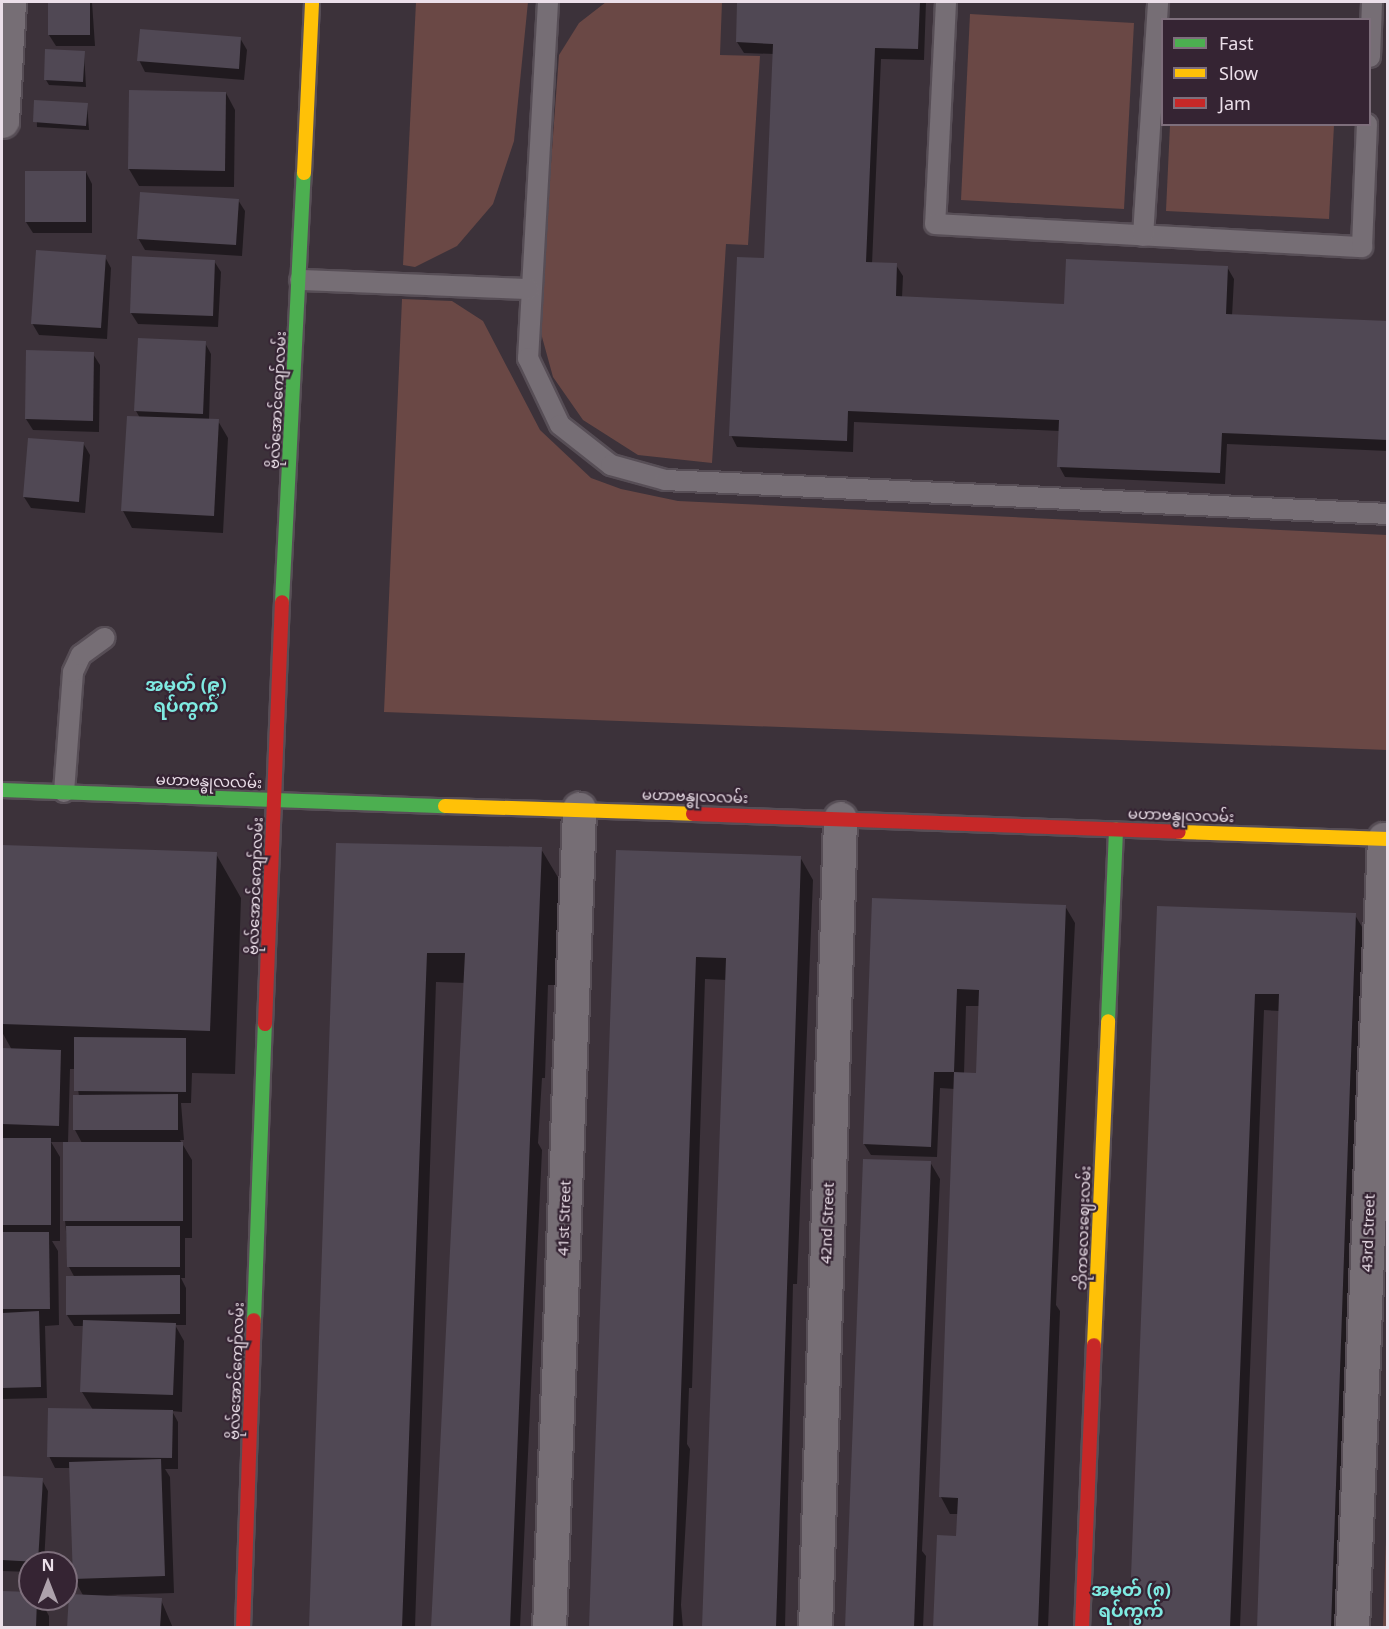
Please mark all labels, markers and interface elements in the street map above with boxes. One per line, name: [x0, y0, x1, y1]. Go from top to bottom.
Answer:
legend: [1161, 18, 1371, 126]
text: Fast: [1219, 31, 1254, 55]
text: Slow: [1219, 61, 1258, 85]
text: Jam: [1219, 91, 1251, 115]
street label: ဗိုလ်အောင်ကျော်လမ်း: [264, 331, 290, 469]
district label: အမှတ် (၉) ရပ်ကွက်: [145, 674, 227, 716]
street label: မဟာဗန္ဓုလလမ်း: [155, 770, 263, 792]
street label: မဟာဗန္ဓုလလမ်း: [641, 785, 749, 807]
street label: မဟာဗန္ဓုလလမ်း: [1127, 804, 1235, 826]
street label: ဗိုလ်အောင်ကျော်လမ်း: [244, 817, 266, 955]
street label: ဘိုကလေးဈေးလမ်း: [1072, 1165, 1094, 1291]
street label: 41st Street: [554, 1180, 574, 1256]
street label: 42nd Street: [817, 1182, 837, 1264]
street label: 43rd Street: [1358, 1194, 1378, 1272]
street label: ဗိုလ်အောင်ကျော်လမ်း: [225, 1302, 247, 1440]
north arrow: [18, 1551, 78, 1611]
text: N: [41, 1554, 55, 1576]
district label: အမှတ် (၈) ရပ်ကွက်: [1091, 1579, 1171, 1622]

